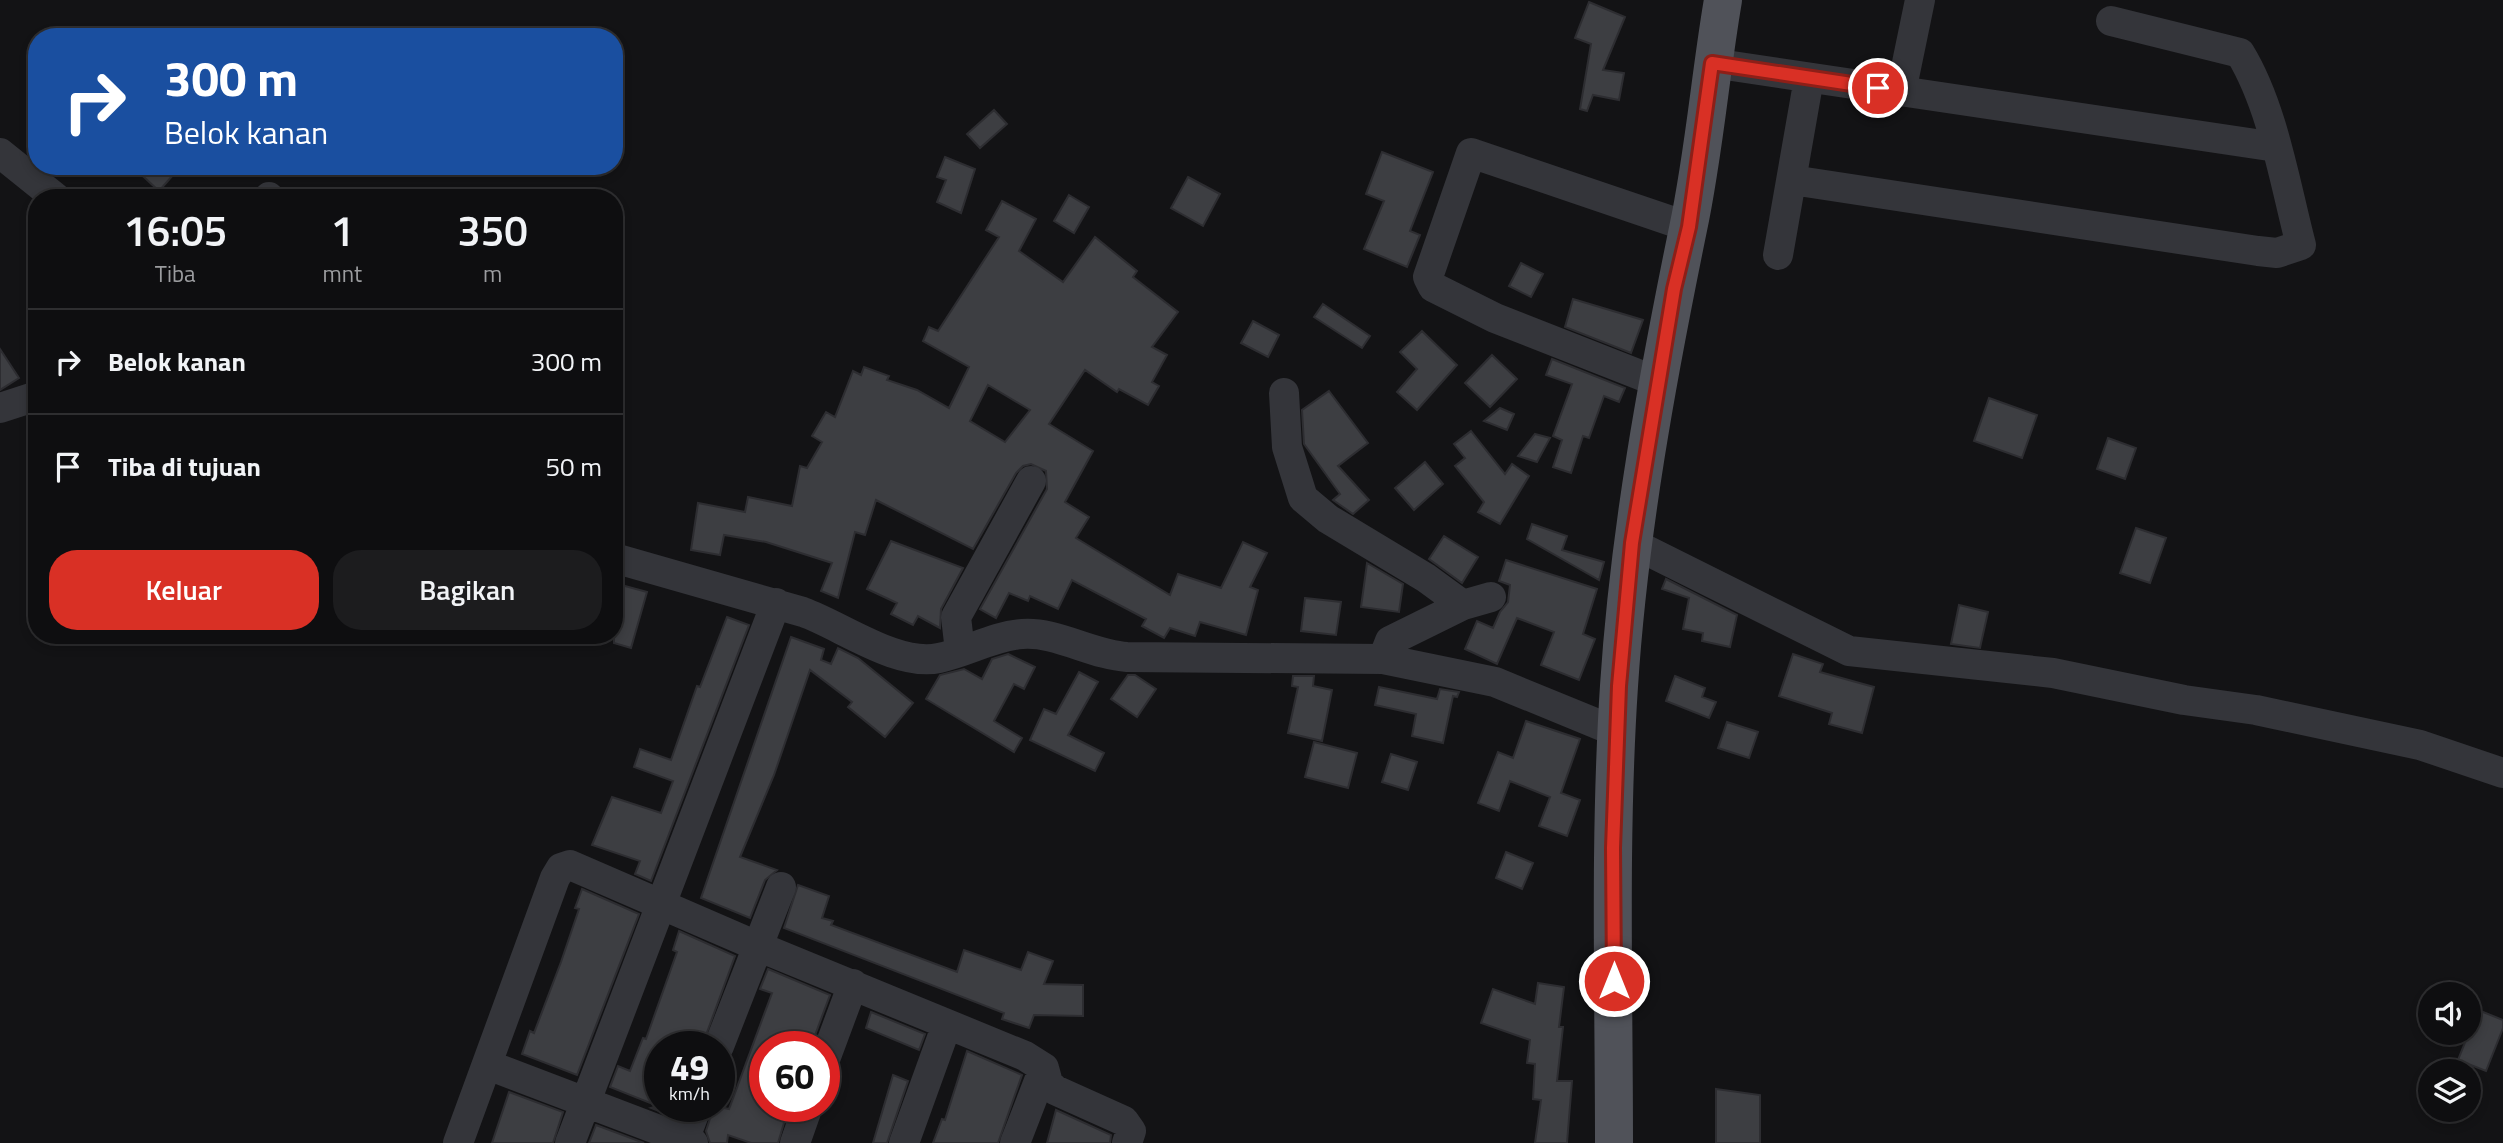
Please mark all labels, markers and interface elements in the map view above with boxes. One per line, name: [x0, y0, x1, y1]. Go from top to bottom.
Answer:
text: 300 m: [164, 40, 298, 115]
icon: right: [49, 56, 140, 147]
pin: [1848, 58, 1908, 118]
icon: arrive: [1859, 69, 1897, 107]
text: Belok kanan: [164, 108, 328, 156]
text: 16:05: [123, 198, 227, 262]
text: 1: [331, 198, 354, 262]
text: 350: [457, 198, 528, 262]
text: Tiba: [155, 256, 196, 291]
text: mnt: [322, 256, 362, 291]
text: m: [483, 256, 502, 291]
text: Belok kanan: [108, 342, 246, 381]
text: 300 m: [531, 342, 602, 381]
icon: right: [49, 343, 87, 381]
text: Tiba di tujuan: [108, 447, 261, 486]
text: 50 m: [545, 447, 602, 486]
icon: arrive: [49, 448, 87, 486]
button: Keluar: [49, 550, 319, 630]
button: Bagikan: [333, 550, 602, 630]
position arrow: [1577, 944, 1651, 1018]
map controls: [2418, 982, 2481, 1122]
button: sound: [2418, 982, 2481, 1045]
speed limit sign: 60: [749, 1031, 840, 1122]
text: 49: [670, 1040, 709, 1094]
button: layers: [2418, 1059, 2481, 1122]
text: km/h: [669, 1080, 710, 1107]

